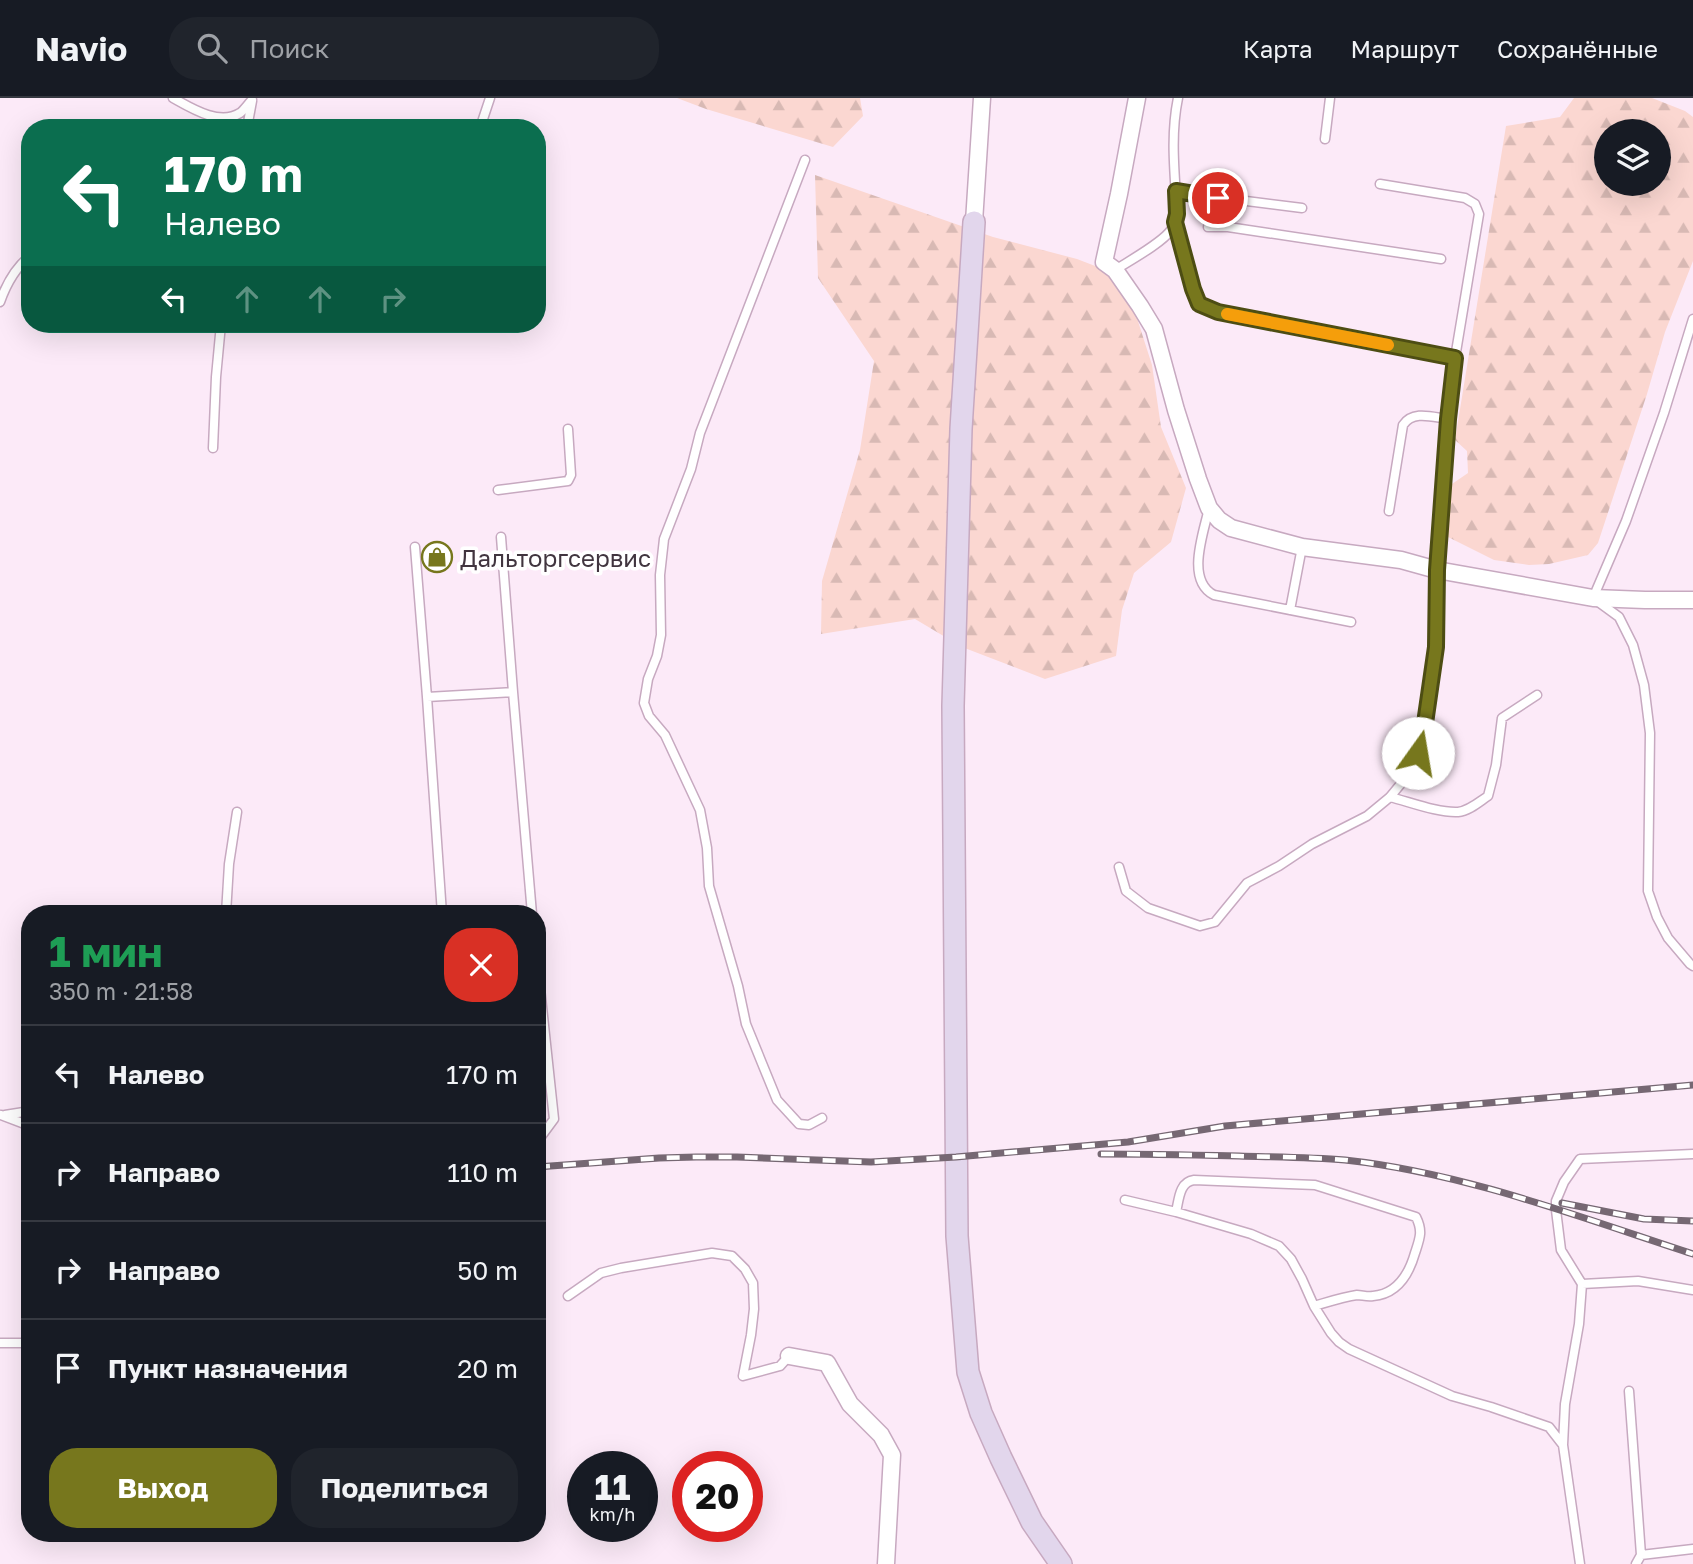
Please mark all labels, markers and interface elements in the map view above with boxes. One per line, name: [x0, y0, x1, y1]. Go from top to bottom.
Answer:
search box: [169, 17, 659, 80]
text: Navio: [35, 29, 127, 68]
icon: search: [193, 29, 231, 67]
text: Поиск: [249, 33, 329, 64]
text: Карта: [1243, 34, 1313, 63]
text: Маршрут: [1351, 34, 1459, 63]
text: Сохранённые: [1497, 34, 1658, 63]
map controls: [1594, 119, 1671, 196]
button: layers: [1594, 119, 1671, 196]
text: 170 m: [164, 144, 303, 203]
icon: left: [49, 147, 140, 238]
pin: [1188, 168, 1248, 228]
icon: arrive: [1199, 179, 1237, 217]
text: Налево: [164, 204, 281, 242]
icon: left: [155, 280, 193, 318]
icon: ahead: [228, 280, 266, 318]
icon: ahead: [301, 280, 339, 318]
icon: right: [374, 280, 412, 318]
shop icon: Дальторгсервис: [420, 540, 454, 574]
place label: Дальторгсервис: [460, 543, 651, 572]
position arrow: [1381, 716, 1455, 790]
text: 1 мин: [49, 926, 163, 976]
button: close: [444, 928, 518, 1002]
text: 350 m · 21:58: [49, 977, 193, 1005]
icon: left: [49, 1055, 87, 1093]
text: Налево: [108, 1059, 204, 1090]
text: 170 m: [446, 1059, 518, 1090]
icon: right: [49, 1153, 87, 1191]
text: Направо: [108, 1157, 220, 1188]
text: 110 m: [447, 1157, 518, 1188]
icon: right: [49, 1251, 87, 1289]
text: Направо: [108, 1255, 220, 1286]
text: 50 m: [457, 1255, 518, 1286]
icon: arrive: [49, 1349, 87, 1387]
text: Пункт назначения: [108, 1353, 348, 1384]
text: 20 m: [457, 1353, 518, 1384]
button: Выход: [49, 1448, 277, 1528]
button: Поделиться: [291, 1448, 518, 1528]
speed limit sign: 20: [672, 1451, 763, 1542]
text: 11: [594, 1466, 631, 1508]
text: km/h: [590, 1503, 635, 1525]

